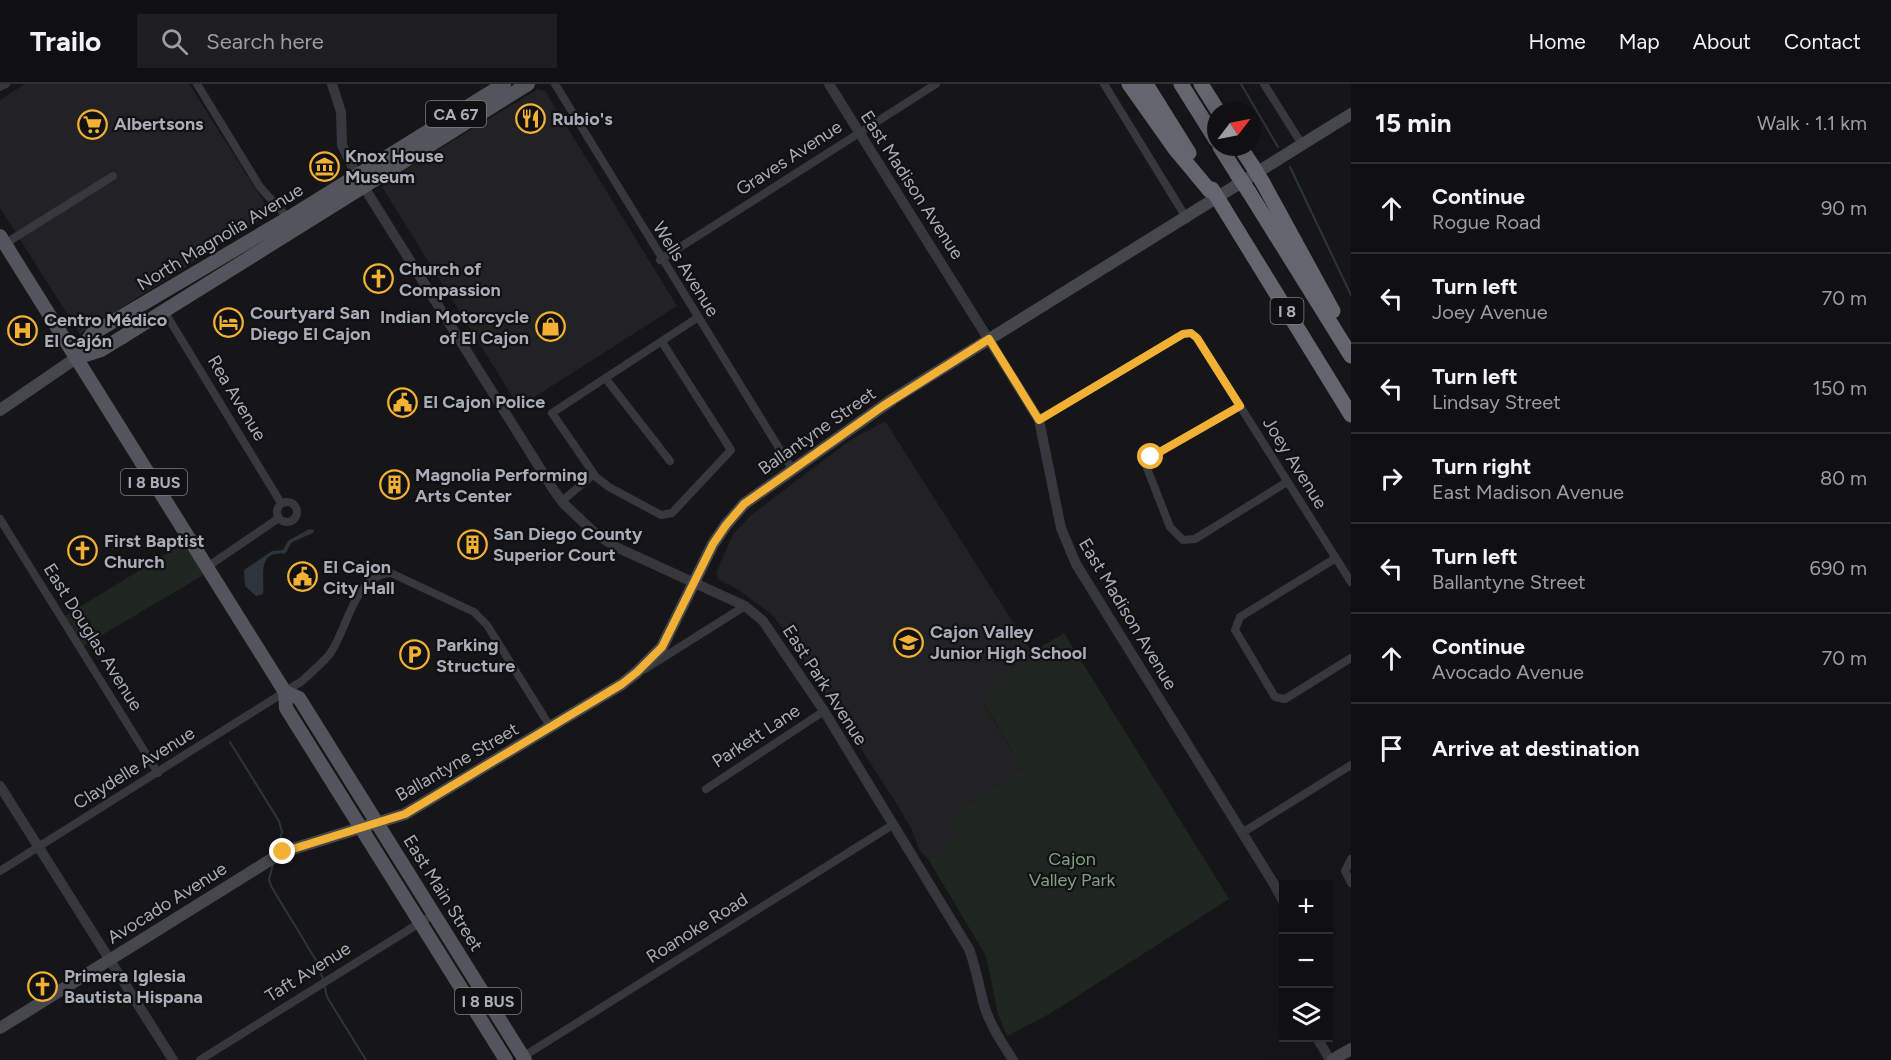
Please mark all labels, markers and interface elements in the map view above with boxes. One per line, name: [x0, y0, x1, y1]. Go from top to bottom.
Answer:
search box: [137, 14, 557, 68]
text: Trailo: [30, 24, 101, 58]
icon: search: [158, 25, 191, 58]
text: Search here: [206, 28, 324, 55]
text: Home: [1529, 29, 1586, 54]
text: Map: [1619, 29, 1660, 54]
text: About: [1693, 29, 1751, 54]
text: Contact: [1784, 29, 1861, 54]
road number: CA 67: [426, 101, 486, 127]
north arrow: [1207, 102, 1261, 156]
restaurant icon: Rubio's: [515, 103, 547, 135]
street label: East Madison Avenue: [856, 107, 968, 264]
text: 15 min: [1375, 107, 1452, 139]
supermarket icon: Albertsons: [77, 108, 109, 140]
place label: Rubio's: [552, 108, 613, 130]
text: Walk · 1.1 km: [1757, 111, 1867, 135]
place label: Albertsons: [114, 113, 204, 135]
street label: Graves Avenue: [732, 116, 846, 200]
place label: Knox House Museum: [345, 145, 444, 188]
museum icon: Knox House Museum: [308, 150, 340, 182]
street label: North Magnolia Avenue: [133, 179, 307, 295]
text: Continue: [1432, 183, 1525, 210]
icon: ahead: [1375, 192, 1408, 225]
text: 90 m: [1821, 196, 1867, 220]
text: Rogue Road: [1432, 210, 1541, 234]
street label: Wells Avenue: [648, 217, 724, 321]
place label: Church of Compassion: [399, 258, 501, 301]
church icon: Church of Compassion: [362, 263, 394, 295]
text: Turn left: [1432, 273, 1518, 300]
icon: left: [1375, 282, 1408, 315]
text: 70 m: [1821, 286, 1867, 310]
road number: I 8: [1270, 298, 1304, 324]
text: Joey Avenue: [1432, 300, 1548, 324]
place label: Courtyard San Diego El Cajon: [250, 302, 371, 345]
place label: Indian Motorcycle of El Cajon: [380, 306, 529, 349]
hotel icon: Courtyard San Diego El Cajon: [213, 307, 245, 339]
place label: Centro Médico El Cajón: [44, 309, 167, 352]
shop icon: Indian Motorcycle of El Cajon: [534, 311, 566, 343]
hospital icon: Centro Médico El Cajón: [7, 314, 39, 346]
street label: Rea Avenue: [203, 351, 271, 445]
text: Turn left: [1432, 363, 1518, 390]
icon: left: [1375, 372, 1408, 405]
text: 150 m: [1812, 376, 1867, 400]
street label: Ballantyne Street: [754, 382, 880, 480]
public building icon: El Cajon Police: [386, 386, 418, 418]
text: Lindsay Street: [1432, 390, 1561, 414]
place label: El Cajon Police: [423, 391, 545, 413]
street label: Joey Avenue: [1258, 413, 1332, 513]
route start: [1137, 443, 1163, 469]
text: Turn right: [1432, 453, 1531, 480]
icon: right: [1375, 462, 1408, 495]
place label: Magnolia Performing Arts Center: [415, 464, 588, 507]
text: 80 m: [1820, 466, 1867, 490]
road number: I 8 BUS: [121, 469, 187, 495]
building icon: Magnolia Performing Arts Center: [378, 469, 410, 501]
text: East Madison Avenue: [1432, 480, 1624, 504]
place label: San Diego County Superior Court: [493, 523, 643, 566]
building icon: San Diego County Superior Court: [456, 528, 488, 560]
place label: First Baptist Church: [104, 530, 204, 573]
street label: East Madison Avenue: [1074, 534, 1182, 694]
church icon: First Baptist Church: [67, 535, 99, 567]
text: Turn left: [1432, 543, 1518, 570]
icon: left: [1375, 552, 1408, 585]
place label: El Cajon City Hall: [323, 556, 395, 599]
text: 690 m: [1810, 556, 1867, 580]
street label: East Douglas Avenue: [39, 559, 147, 715]
public building icon: El Cajon City Hall: [286, 561, 318, 593]
text: Ballantyne Street: [1432, 570, 1586, 594]
street label: East Park Avenue: [778, 621, 872, 749]
place label: Cajon Valley Junior High School: [930, 621, 1087, 664]
school or university icon: Cajon Valley Junior High School: [893, 626, 925, 658]
text: Continue: [1432, 633, 1525, 660]
place label: Parking Structure: [436, 634, 515, 677]
parking icon: Parking Structure: [399, 639, 431, 671]
icon: ahead: [1375, 642, 1408, 675]
text: 70 m: [1821, 646, 1867, 670]
text: Avocado Avenue: [1432, 660, 1584, 684]
street label: Parkett Lane: [708, 699, 804, 773]
street label: Ballantyne Street: [392, 718, 523, 806]
street label: Claydelle Avenue: [69, 722, 199, 814]
icon: arrive: [1375, 732, 1408, 765]
text: Arrive at destination: [1432, 735, 1640, 762]
street label: East Main Street: [398, 831, 488, 955]
route end: [269, 838, 295, 864]
park label: Cajon Valley Park: [1029, 848, 1116, 891]
street label: Avocado Avenue: [103, 857, 231, 949]
map controls: [1279, 880, 1333, 1042]
button: +: [1279, 880, 1333, 934]
street label: Roanoke Road: [642, 888, 752, 968]
button: −: [1279, 934, 1333, 988]
street label: Taft Avenue: [261, 937, 355, 1007]
place label: Primera Iglesia Bautista Hispana: [64, 965, 203, 1008]
church icon: Primera Iglesia Bautista Hispana: [27, 970, 59, 1002]
road number: I 8 BUS: [455, 988, 521, 1014]
button: layers: [1279, 988, 1333, 1042]

